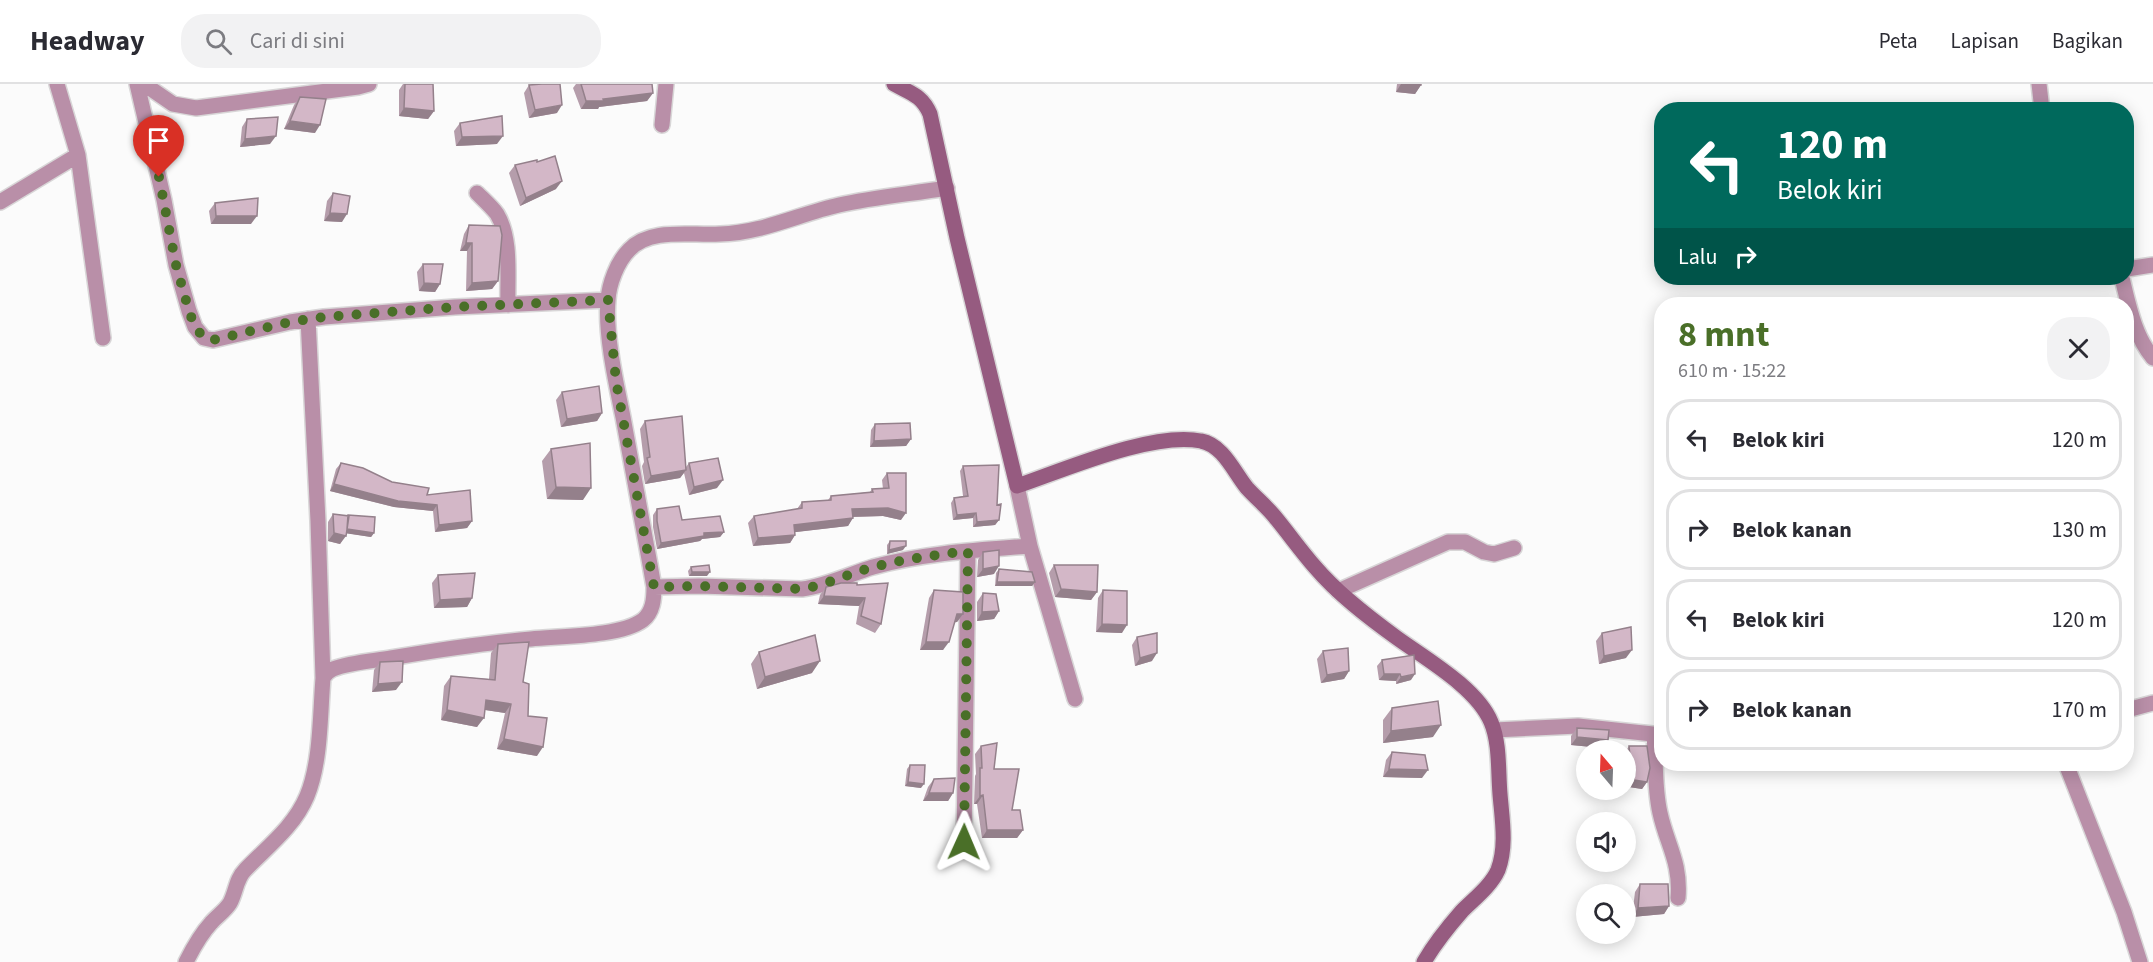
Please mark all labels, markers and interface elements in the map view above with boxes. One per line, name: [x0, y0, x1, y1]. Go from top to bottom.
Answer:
search box: [181, 14, 601, 68]
text: Headway: [30, 21, 145, 61]
icon: search: [202, 25, 235, 58]
text: Cari di sini: [250, 25, 345, 57]
text: Peta: [1879, 26, 1918, 56]
text: Lapisan: [1951, 26, 2019, 56]
text: Bagikan: [2052, 26, 2123, 56]
pin: [133, 115, 184, 177]
text: 120 m: [1777, 115, 1888, 175]
icon: arrive: [142, 124, 175, 157]
icon: left: [1678, 126, 1756, 204]
text: Belok kiri: [1777, 171, 1883, 210]
icon: right: [1729, 240, 1762, 273]
text: Lalu: [1678, 241, 1717, 273]
text: 8 mnt: [1678, 309, 1769, 360]
button: close: [2047, 317, 2110, 380]
text: 610 m · 15:22: [1678, 357, 1786, 385]
icon: left: [1681, 423, 1714, 456]
text: Belok kiri: [1732, 424, 1825, 456]
text: 120 m: [2052, 424, 2107, 456]
icon: right: [1681, 513, 1714, 546]
text: Belok kanan: [1732, 514, 1852, 546]
text: 130 m: [2052, 514, 2107, 546]
icon: left: [1681, 603, 1714, 636]
text: Belok kiri: [1732, 604, 1825, 636]
text: 120 m: [2052, 604, 2107, 636]
icon: right: [1681, 693, 1714, 726]
text: Belok kanan: [1732, 694, 1852, 726]
text: 170 m: [2052, 694, 2107, 726]
north arrow: [1576, 740, 1636, 800]
map controls: [1576, 740, 1636, 944]
position arrow: [932, 810, 996, 874]
button: sound: [1576, 812, 1636, 872]
button: search: [1576, 884, 1636, 944]

